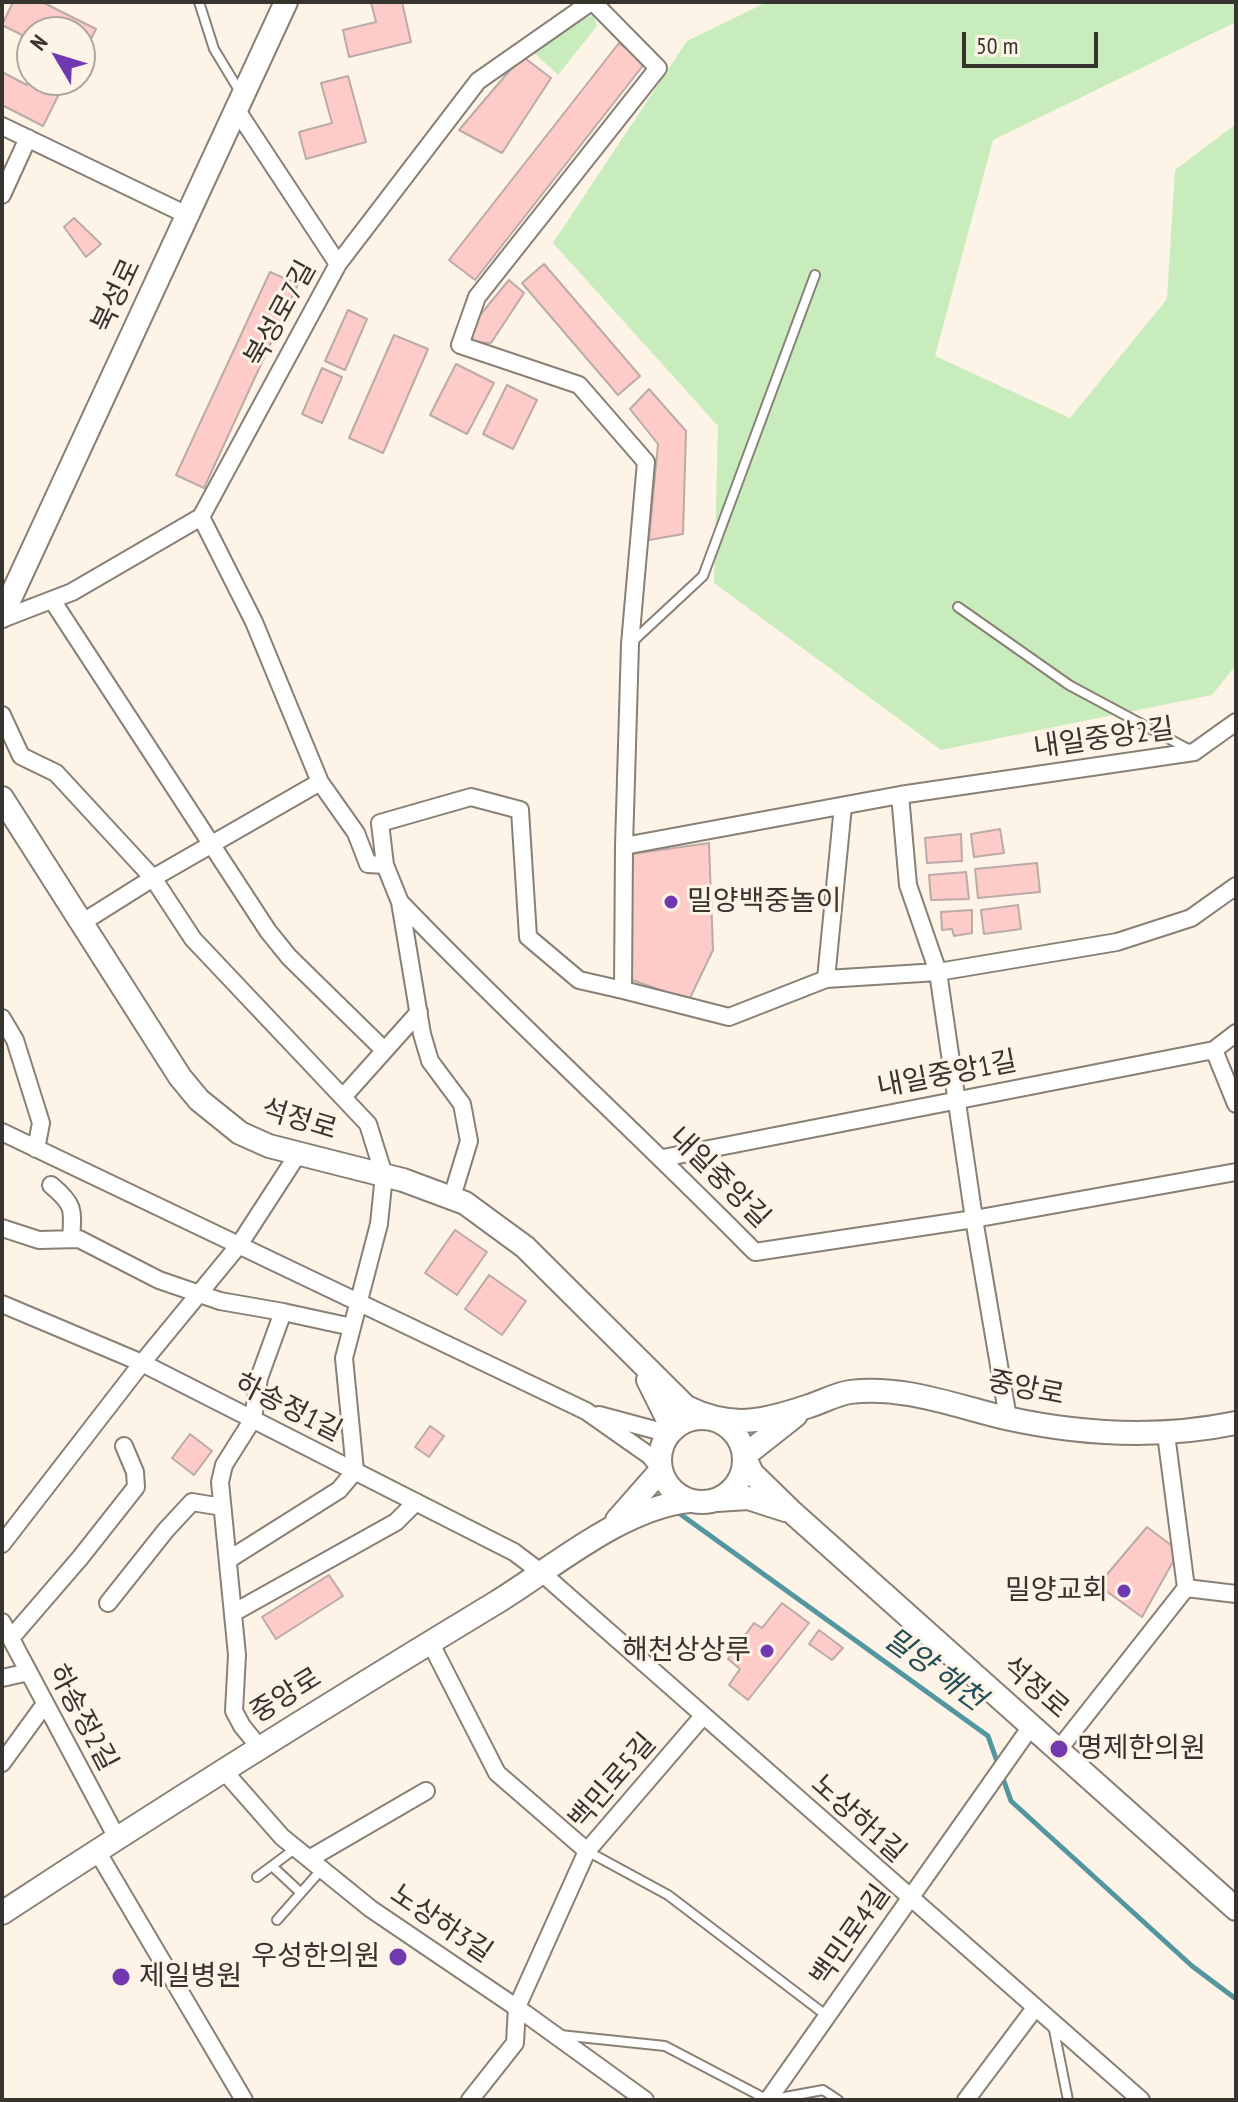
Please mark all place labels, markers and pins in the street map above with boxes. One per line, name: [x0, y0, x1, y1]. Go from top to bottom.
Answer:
place label: 밀양백중놀이: [687, 885, 842, 919]
marker: 밀양백중놀이: [662, 893, 680, 911]
place label: 밀양교회: [1005, 1574, 1108, 1608]
marker: 밀양교회: [1115, 1582, 1133, 1600]
place label: 해천상상루: [622, 1634, 751, 1668]
marker: 해천상상루: [758, 1642, 776, 1660]
place label: 명제한의원: [1077, 1732, 1206, 1766]
marker: 명제한의원: [1048, 1738, 1070, 1760]
place label: 우성한의원: [251, 1940, 380, 1974]
marker: 우성한의원: [387, 1946, 409, 1968]
place label: 제일병원: [139, 1960, 242, 1994]
marker: 제일병원: [110, 1966, 132, 1988]

